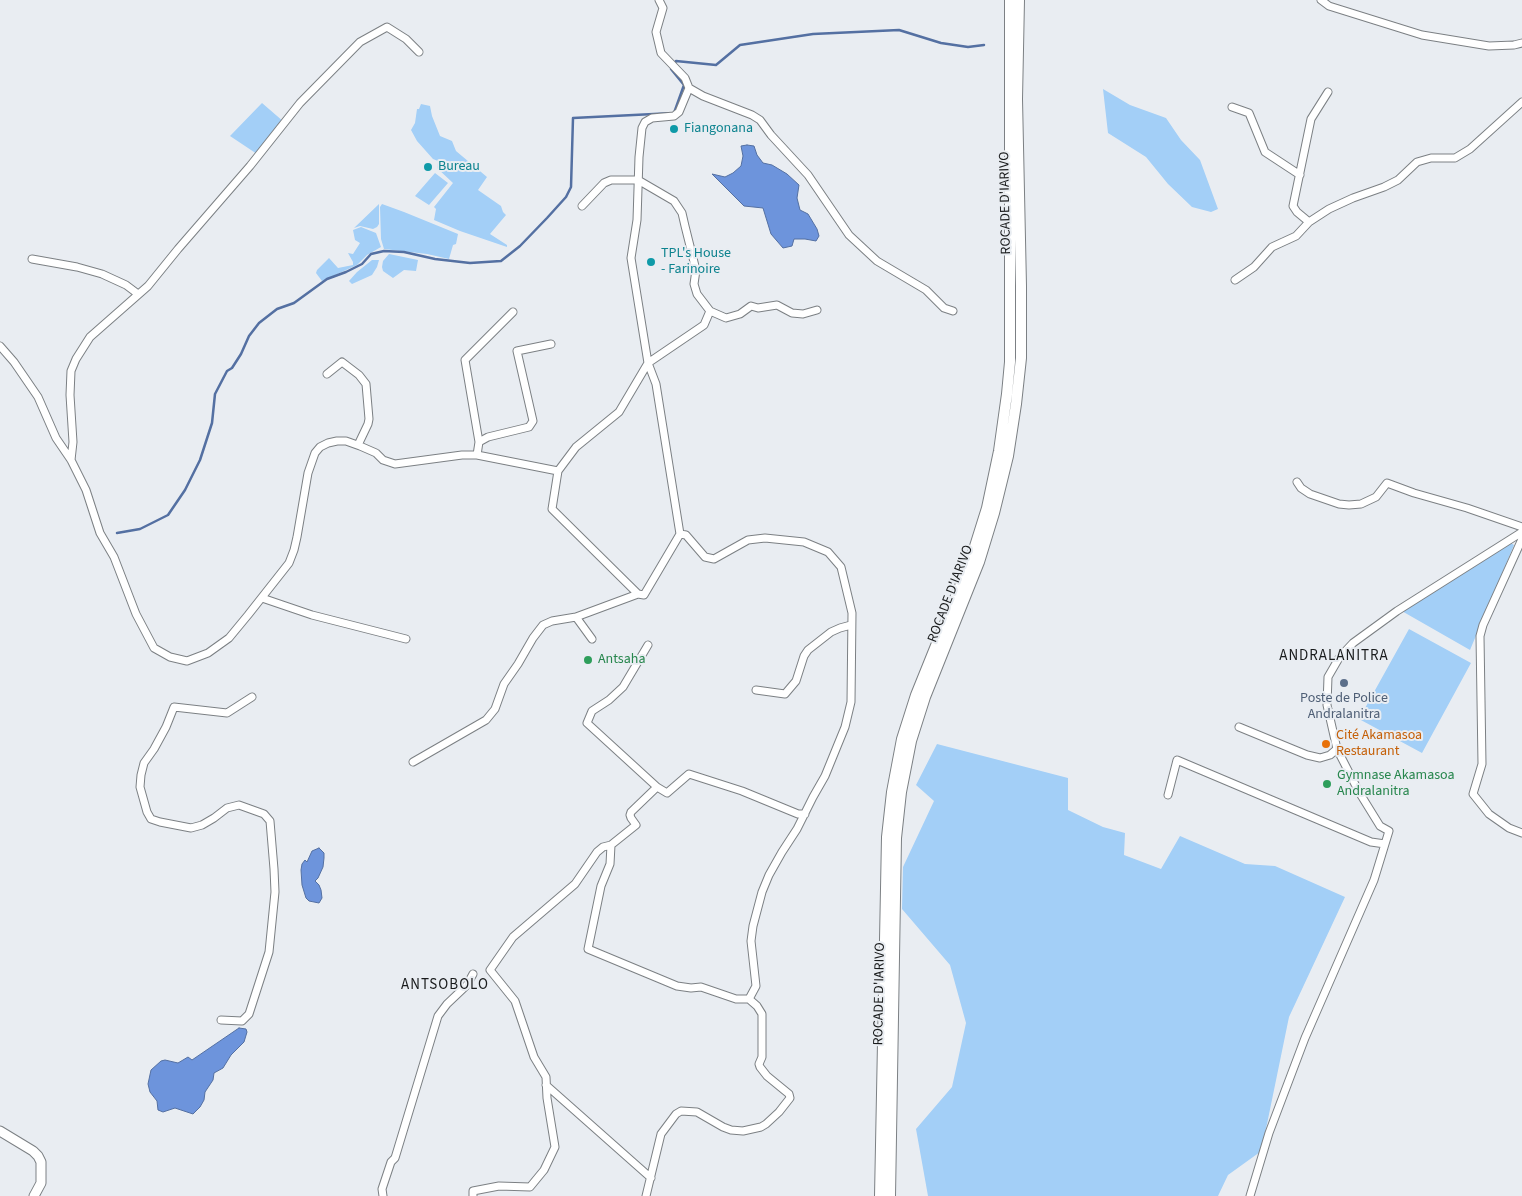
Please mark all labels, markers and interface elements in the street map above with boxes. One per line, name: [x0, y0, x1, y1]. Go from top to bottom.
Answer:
place label: Fiangonana: [684, 121, 753, 137]
marker: Fiangonana: [668, 123, 680, 135]
street label: ROCADE D'IARIVO: [997, 151, 1015, 255]
place label: Bureau: [438, 159, 480, 175]
marker: Bureau: [422, 161, 434, 173]
place label: TPL's House - Farinoire: [661, 246, 731, 278]
marker: TPL's House - Farinoire: [645, 256, 657, 268]
street label: ROCADE D'IARIVO: [925, 543, 977, 645]
district label: ANDRALANITRA: [1278, 648, 1390, 666]
place label: Antsaha: [598, 652, 645, 668]
marker: Antsaha: [582, 654, 594, 666]
marker: Poste de Police Andralanitra: [1338, 677, 1350, 689]
place label: Poste de Police Andralanitra: [1300, 691, 1388, 724]
place label: Cité Akamasoa Restaurant: [1336, 728, 1422, 760]
marker: Cité Akamasoa Restaurant: [1320, 738, 1332, 750]
place label: Gymnase Akamasoa Andralanitra: [1337, 768, 1455, 800]
marker: Gymnase Akamasoa Andralanitra: [1321, 778, 1333, 790]
street label: ROCADE D'IARIVO: [871, 942, 889, 1046]
district label: ANTSOBOLO: [400, 977, 490, 995]

